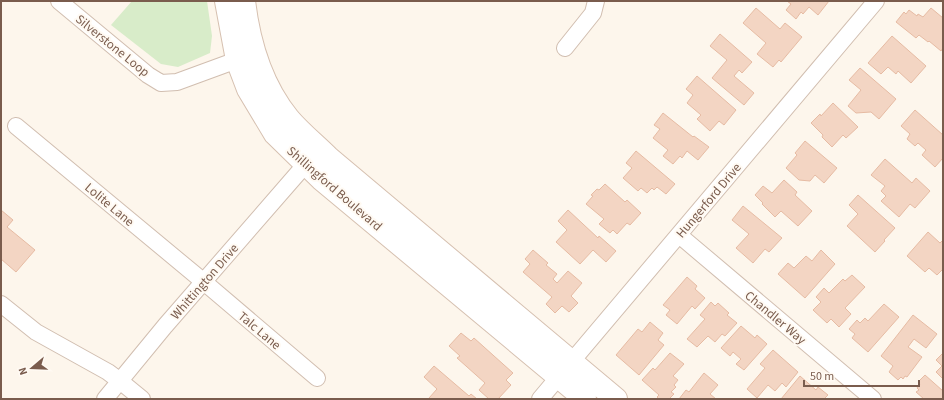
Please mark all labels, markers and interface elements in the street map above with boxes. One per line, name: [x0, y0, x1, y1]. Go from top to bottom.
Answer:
street label: Silverstone Loop: [72, 10, 153, 81]
street label: Shillingford Boulevard: [283, 142, 386, 235]
street label: Hungerford Drive: [672, 159, 746, 242]
street label: Lolite Lane: [81, 179, 138, 231]
street label: Whittington Drive: [167, 240, 243, 323]
street label: Chandler Way: [741, 287, 810, 349]
street label: Talc Lane: [234, 308, 285, 354]
north arrow: [12, 348, 52, 388]
scale bar: [804, 362, 919, 388]
text: N: [15, 365, 31, 377]
text: 50 m: [810, 368, 834, 385]

